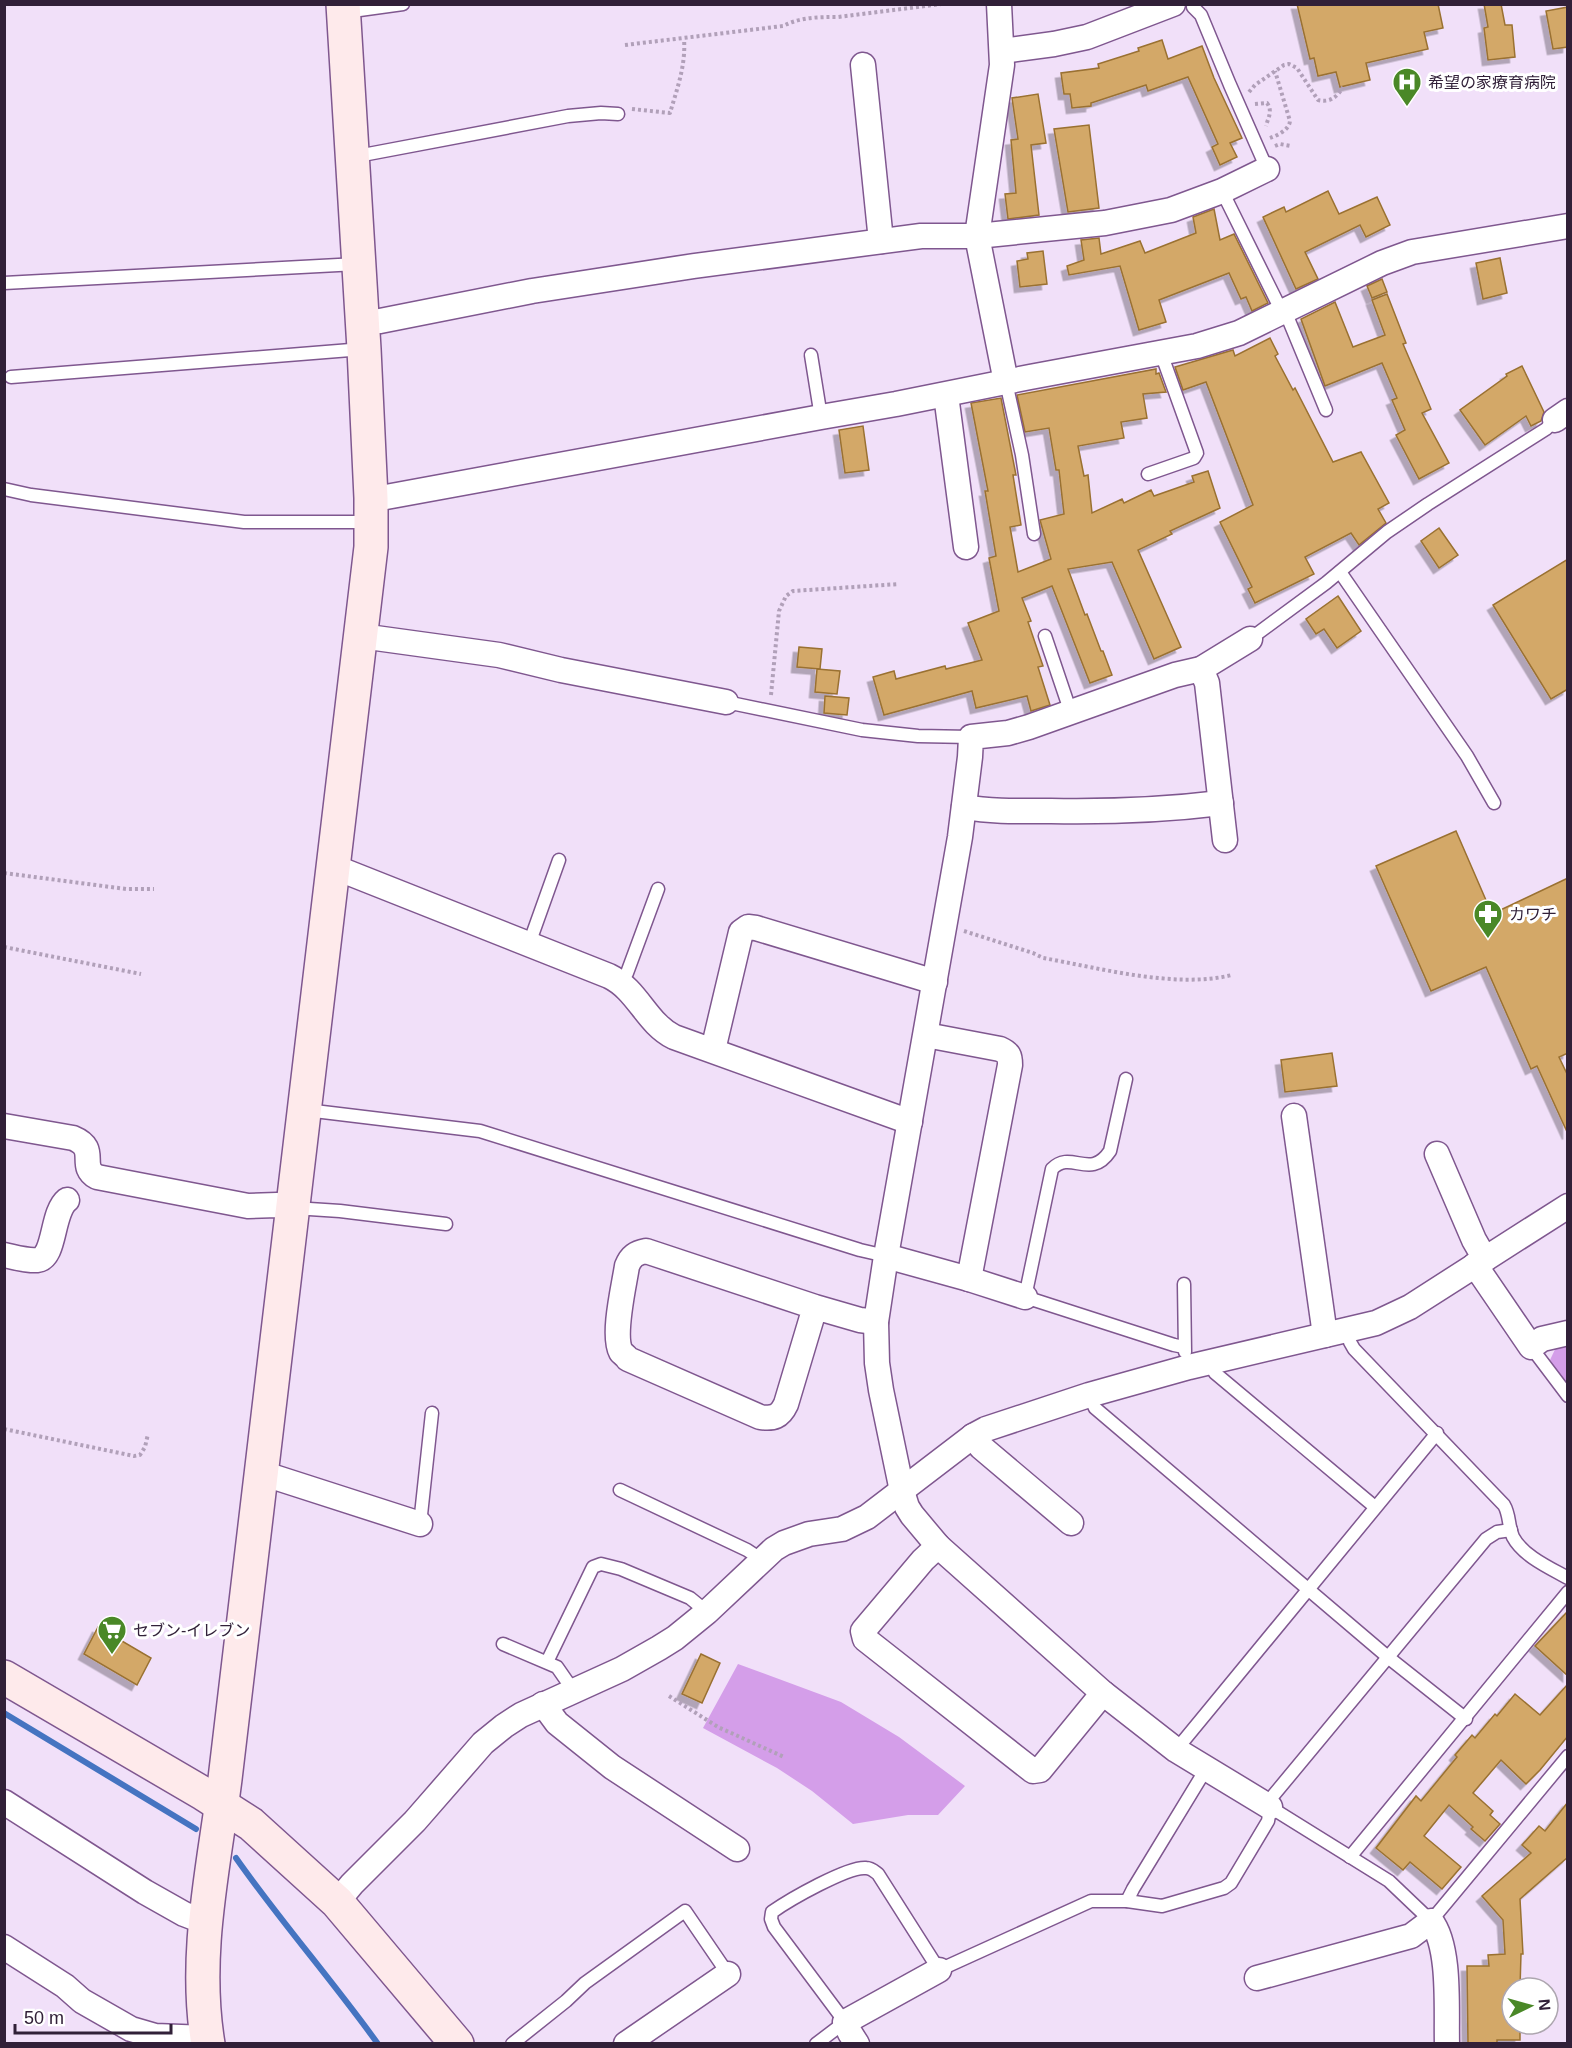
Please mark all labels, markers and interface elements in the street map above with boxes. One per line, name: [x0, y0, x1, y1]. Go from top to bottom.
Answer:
hospital icon: 希望の家療育病院: [1391, 66, 1423, 108]
place label: 希望の家療育病院: [1428, 74, 1556, 91]
pharmacy icon: カワチ: [1472, 898, 1504, 940]
place label: カワチ: [1509, 906, 1557, 923]
supermarket icon: セブン-イレブン: [96, 1614, 128, 1656]
place label: セブン-イレブン: [133, 1622, 250, 1639]
north arrow: [1500, 1976, 1560, 2036]
scale bar: [15, 1997, 171, 2035]
text: N: [1535, 1998, 1553, 2011]
text: 50 m: [24, 2008, 64, 2028]

